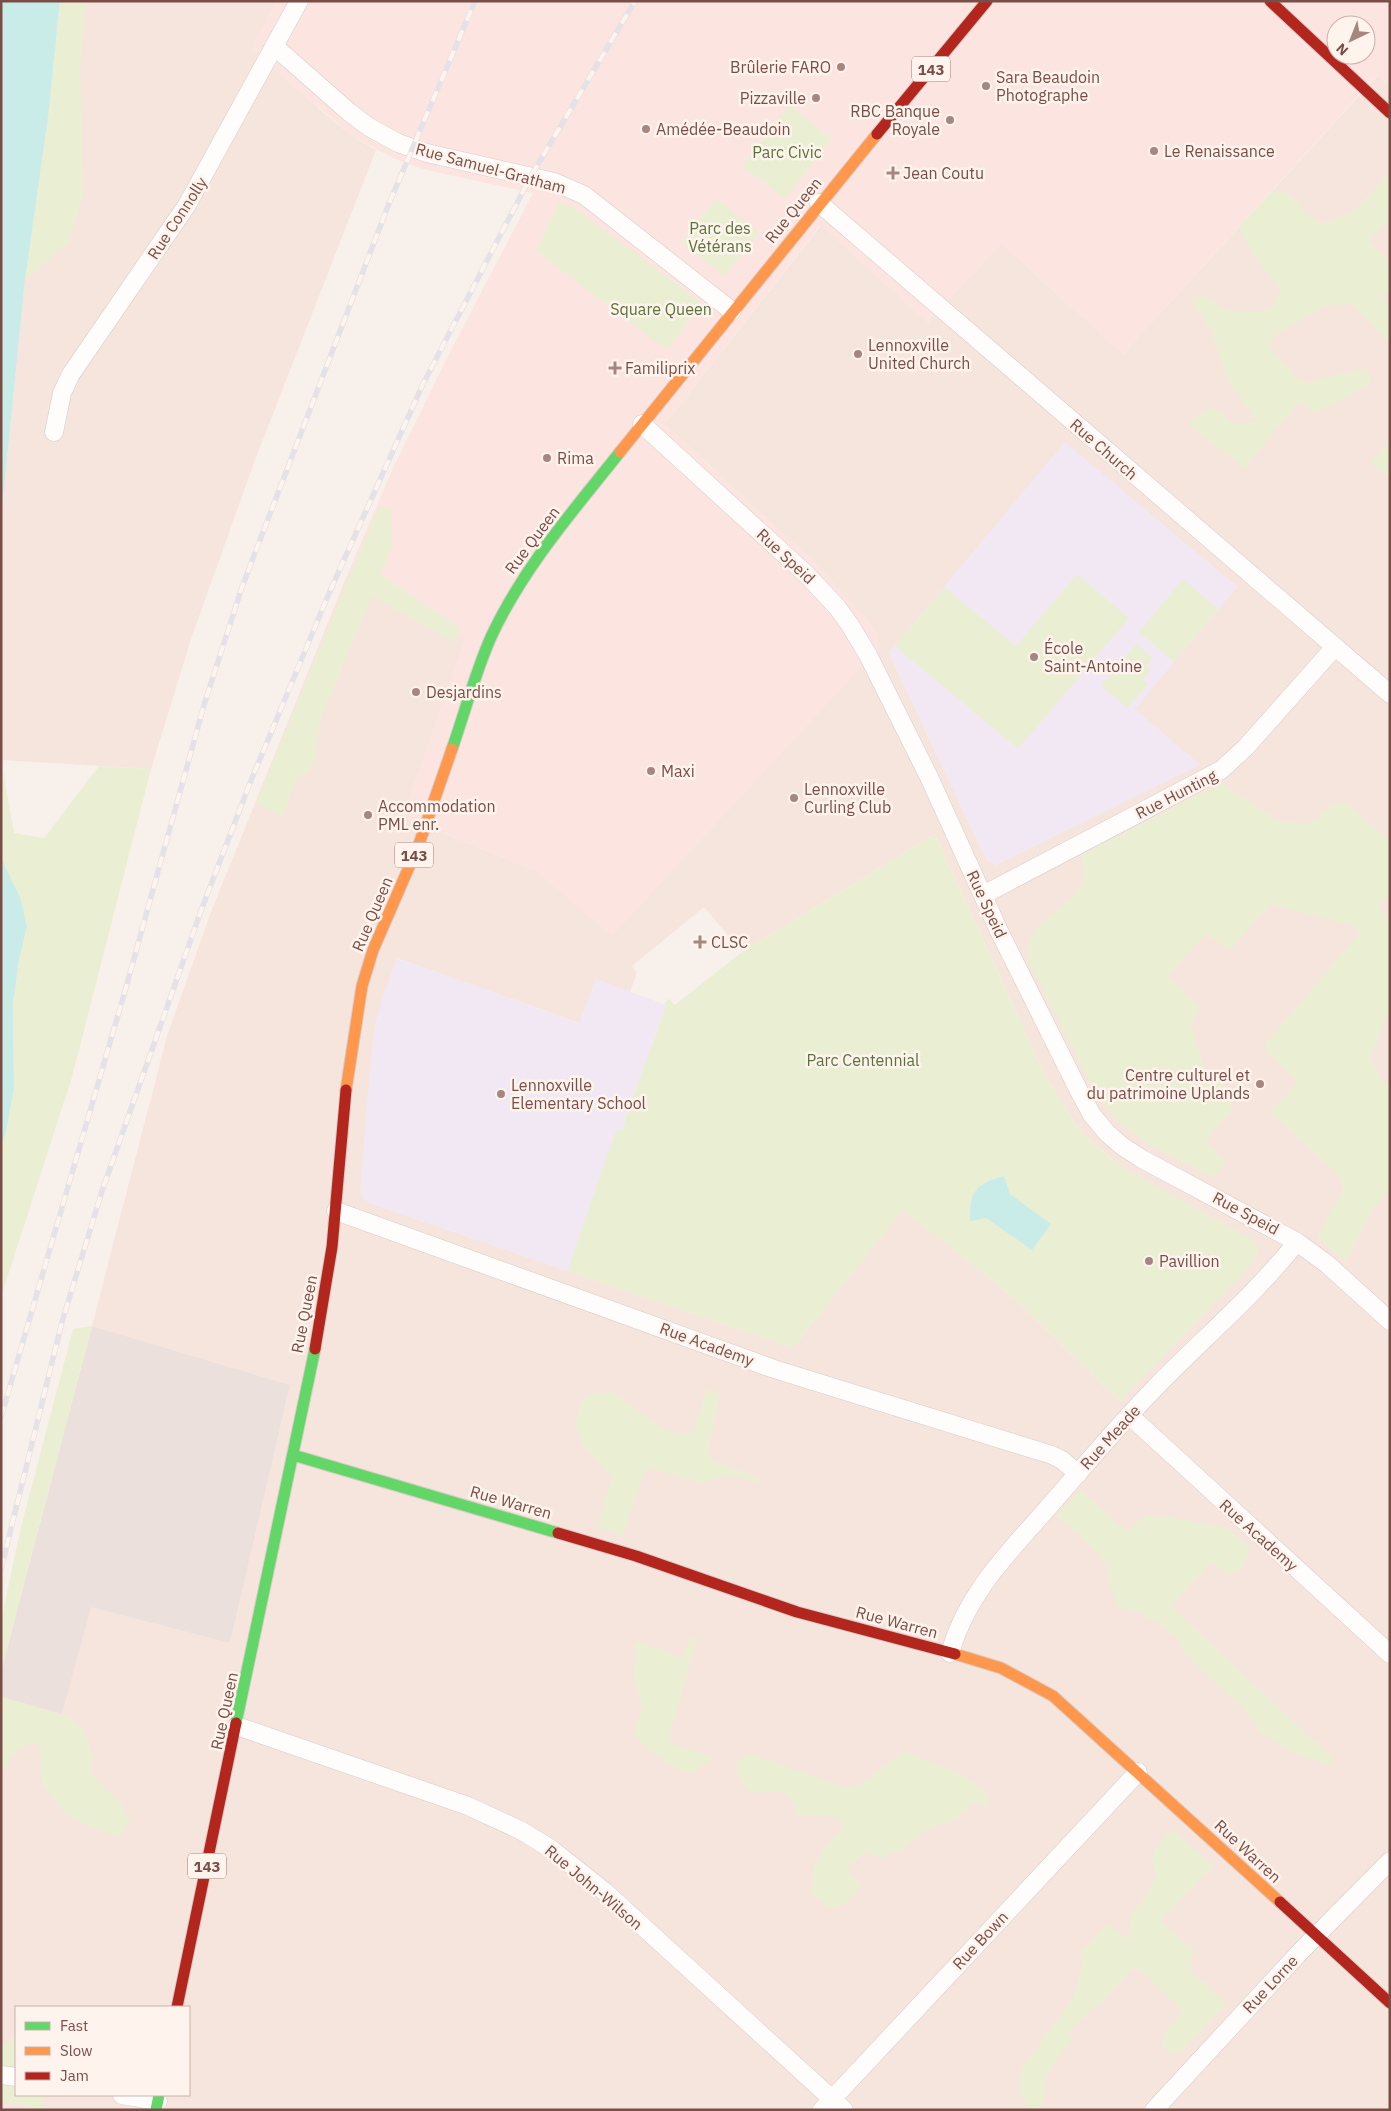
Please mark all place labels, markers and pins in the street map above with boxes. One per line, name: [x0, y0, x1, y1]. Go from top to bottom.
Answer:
place label: Brûlerie FARO: [730, 57, 831, 77]
marker: Brûlerie FARO: [835, 61, 847, 73]
place label: Sara Beaudoin Photographe: [996, 67, 1100, 105]
marker: Sara Beaudoin Photographe: [980, 80, 992, 92]
place label: Pizzaville: [740, 88, 806, 108]
marker: Pizzaville: [810, 92, 822, 104]
place label: RBC Banque Royale: [850, 101, 940, 139]
marker: RBC Banque Royale: [944, 114, 956, 126]
place label: Amédée-Beaudoin: [656, 119, 791, 139]
marker: Amédée-Beaudoin: [640, 123, 652, 135]
place label: Le Renaissance: [1164, 141, 1275, 161]
marker: Le Renaissance: [1148, 145, 1160, 157]
place label: Jean Coutu: [903, 163, 984, 183]
marker: Jean Coutu: [887, 167, 899, 179]
place label: Lennoxville United Church: [868, 335, 970, 373]
marker: Lennoxville United Church: [852, 348, 864, 360]
place label: Familiprix: [625, 358, 695, 378]
marker: Familiprix: [609, 362, 621, 374]
place label: Rima: [557, 448, 594, 468]
marker: Rima: [541, 452, 553, 464]
place label: École Saint-Antoine: [1044, 637, 1142, 676]
marker: École Saint-Antoine: [1028, 651, 1040, 663]
place label: Desjardins: [426, 682, 502, 702]
marker: Desjardins: [410, 686, 422, 698]
place label: Maxi: [661, 761, 695, 781]
marker: Maxi: [645, 765, 657, 777]
place label: Lennoxville Curling Club: [804, 779, 891, 817]
marker: Lennoxville Curling Club: [788, 792, 800, 804]
place label: Accommodation PML enr.: [378, 796, 496, 834]
marker: Accommodation PML enr.: [362, 809, 374, 821]
place label: CLSC: [711, 932, 748, 952]
marker: CLSC: [693, 935, 707, 949]
place label: Centre culturel et du patrimoine Uplands: [1087, 1065, 1250, 1103]
place label: Lennoxville Elementary School: [511, 1075, 646, 1113]
marker: Centre culturel et du patrimoine Uplands: [1254, 1078, 1266, 1090]
marker: Lennoxville Elementary School: [495, 1088, 507, 1100]
place label: Pavillion: [1159, 1251, 1220, 1271]
marker: Pavillion: [1143, 1255, 1155, 1267]

